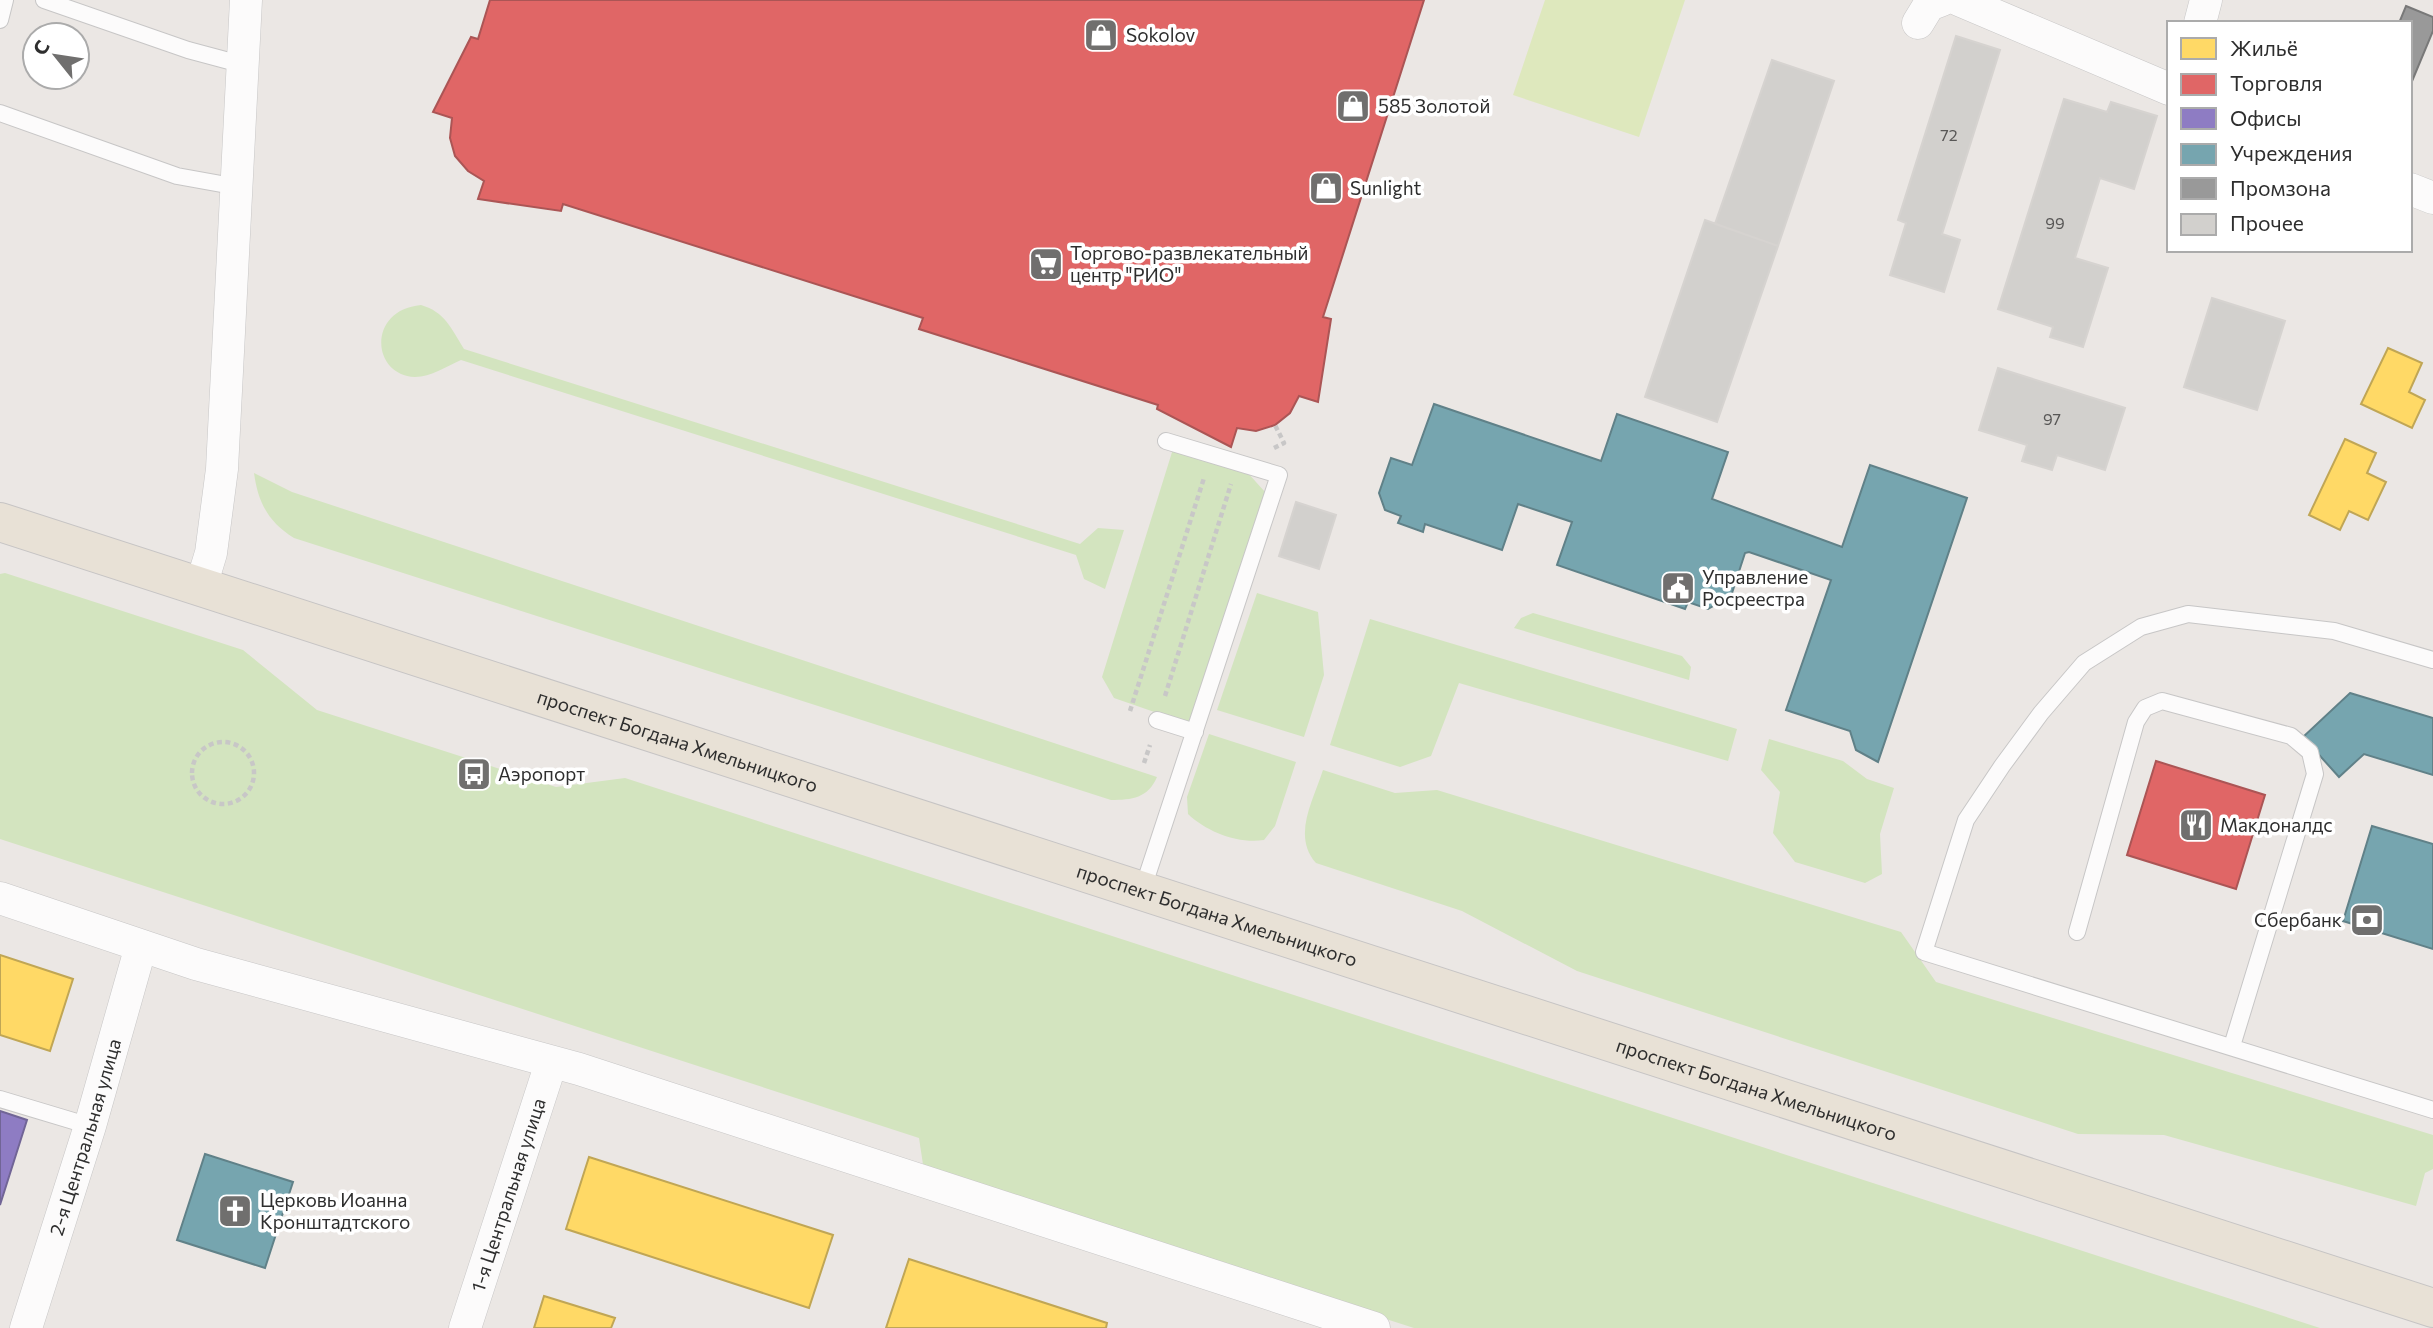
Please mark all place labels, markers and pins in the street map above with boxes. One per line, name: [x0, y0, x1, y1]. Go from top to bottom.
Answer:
shop icon: Sokolov: [1082, 16, 1120, 54]
place label: Sokolov: [1126, 23, 1196, 46]
shop icon: 585 Золотой: [1334, 87, 1372, 125]
place label: 585 Золотой: [1378, 94, 1490, 117]
shop icon: Sunlight: [1307, 169, 1345, 207]
place label: Sunlight: [1350, 176, 1422, 199]
place label: Торгово-развлекательный центр "РИО": [1070, 241, 1308, 286]
supermarket icon: Торгово-развлекательный центр "РИО": [1027, 245, 1065, 283]
place label: Управление Росреестра: [1702, 565, 1808, 610]
public building icon: Управление Росреестра: [1659, 569, 1697, 607]
bus stop icon: Аэропорт: [455, 755, 493, 793]
place label: Аэропорт: [498, 762, 585, 785]
restaurant icon: Макдоналдс: [2177, 806, 2215, 844]
place label: Макдоналдс: [2220, 813, 2333, 836]
bank icon: Сбербанк: [2348, 901, 2386, 939]
place label: Сбербанк: [2254, 908, 2342, 931]
place label: Церковь Иоанна Кронштадтского: [260, 1188, 410, 1233]
church icon: Церковь Иоанна Кронштадтского: [216, 1192, 254, 1230]

